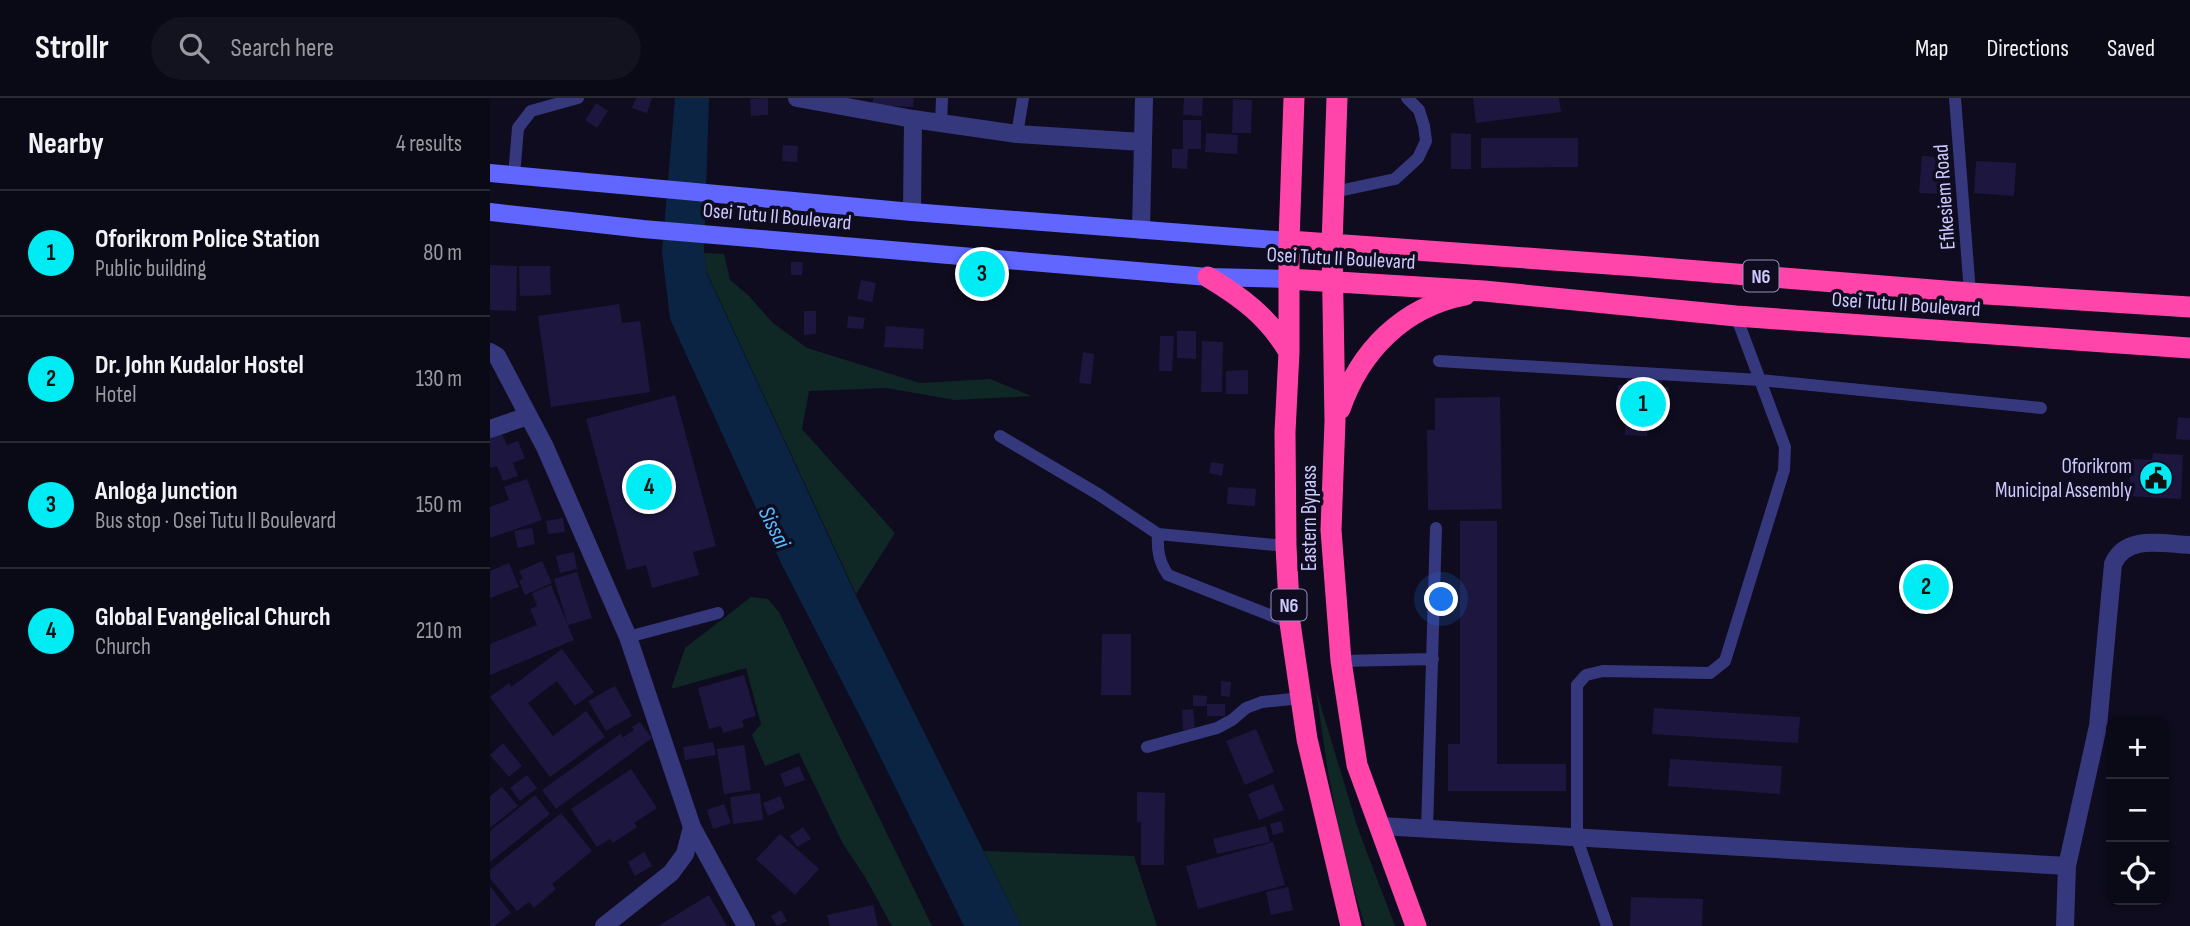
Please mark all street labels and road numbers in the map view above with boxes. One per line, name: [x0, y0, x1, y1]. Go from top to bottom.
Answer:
street label: Efikesiem Road: [1928, 143, 1961, 251]
street label: Osei Tutu II Boulevard: [702, 198, 852, 235]
street label: Osei Tutu II Boulevard: [1266, 242, 1416, 275]
road number: N6: [1744, 260, 1778, 292]
street label: Osei Tutu II Boulevard: [1831, 287, 1981, 322]
street label: Eastern Bypass: [1297, 465, 1322, 571]
road number: N6: [1272, 590, 1306, 620]

